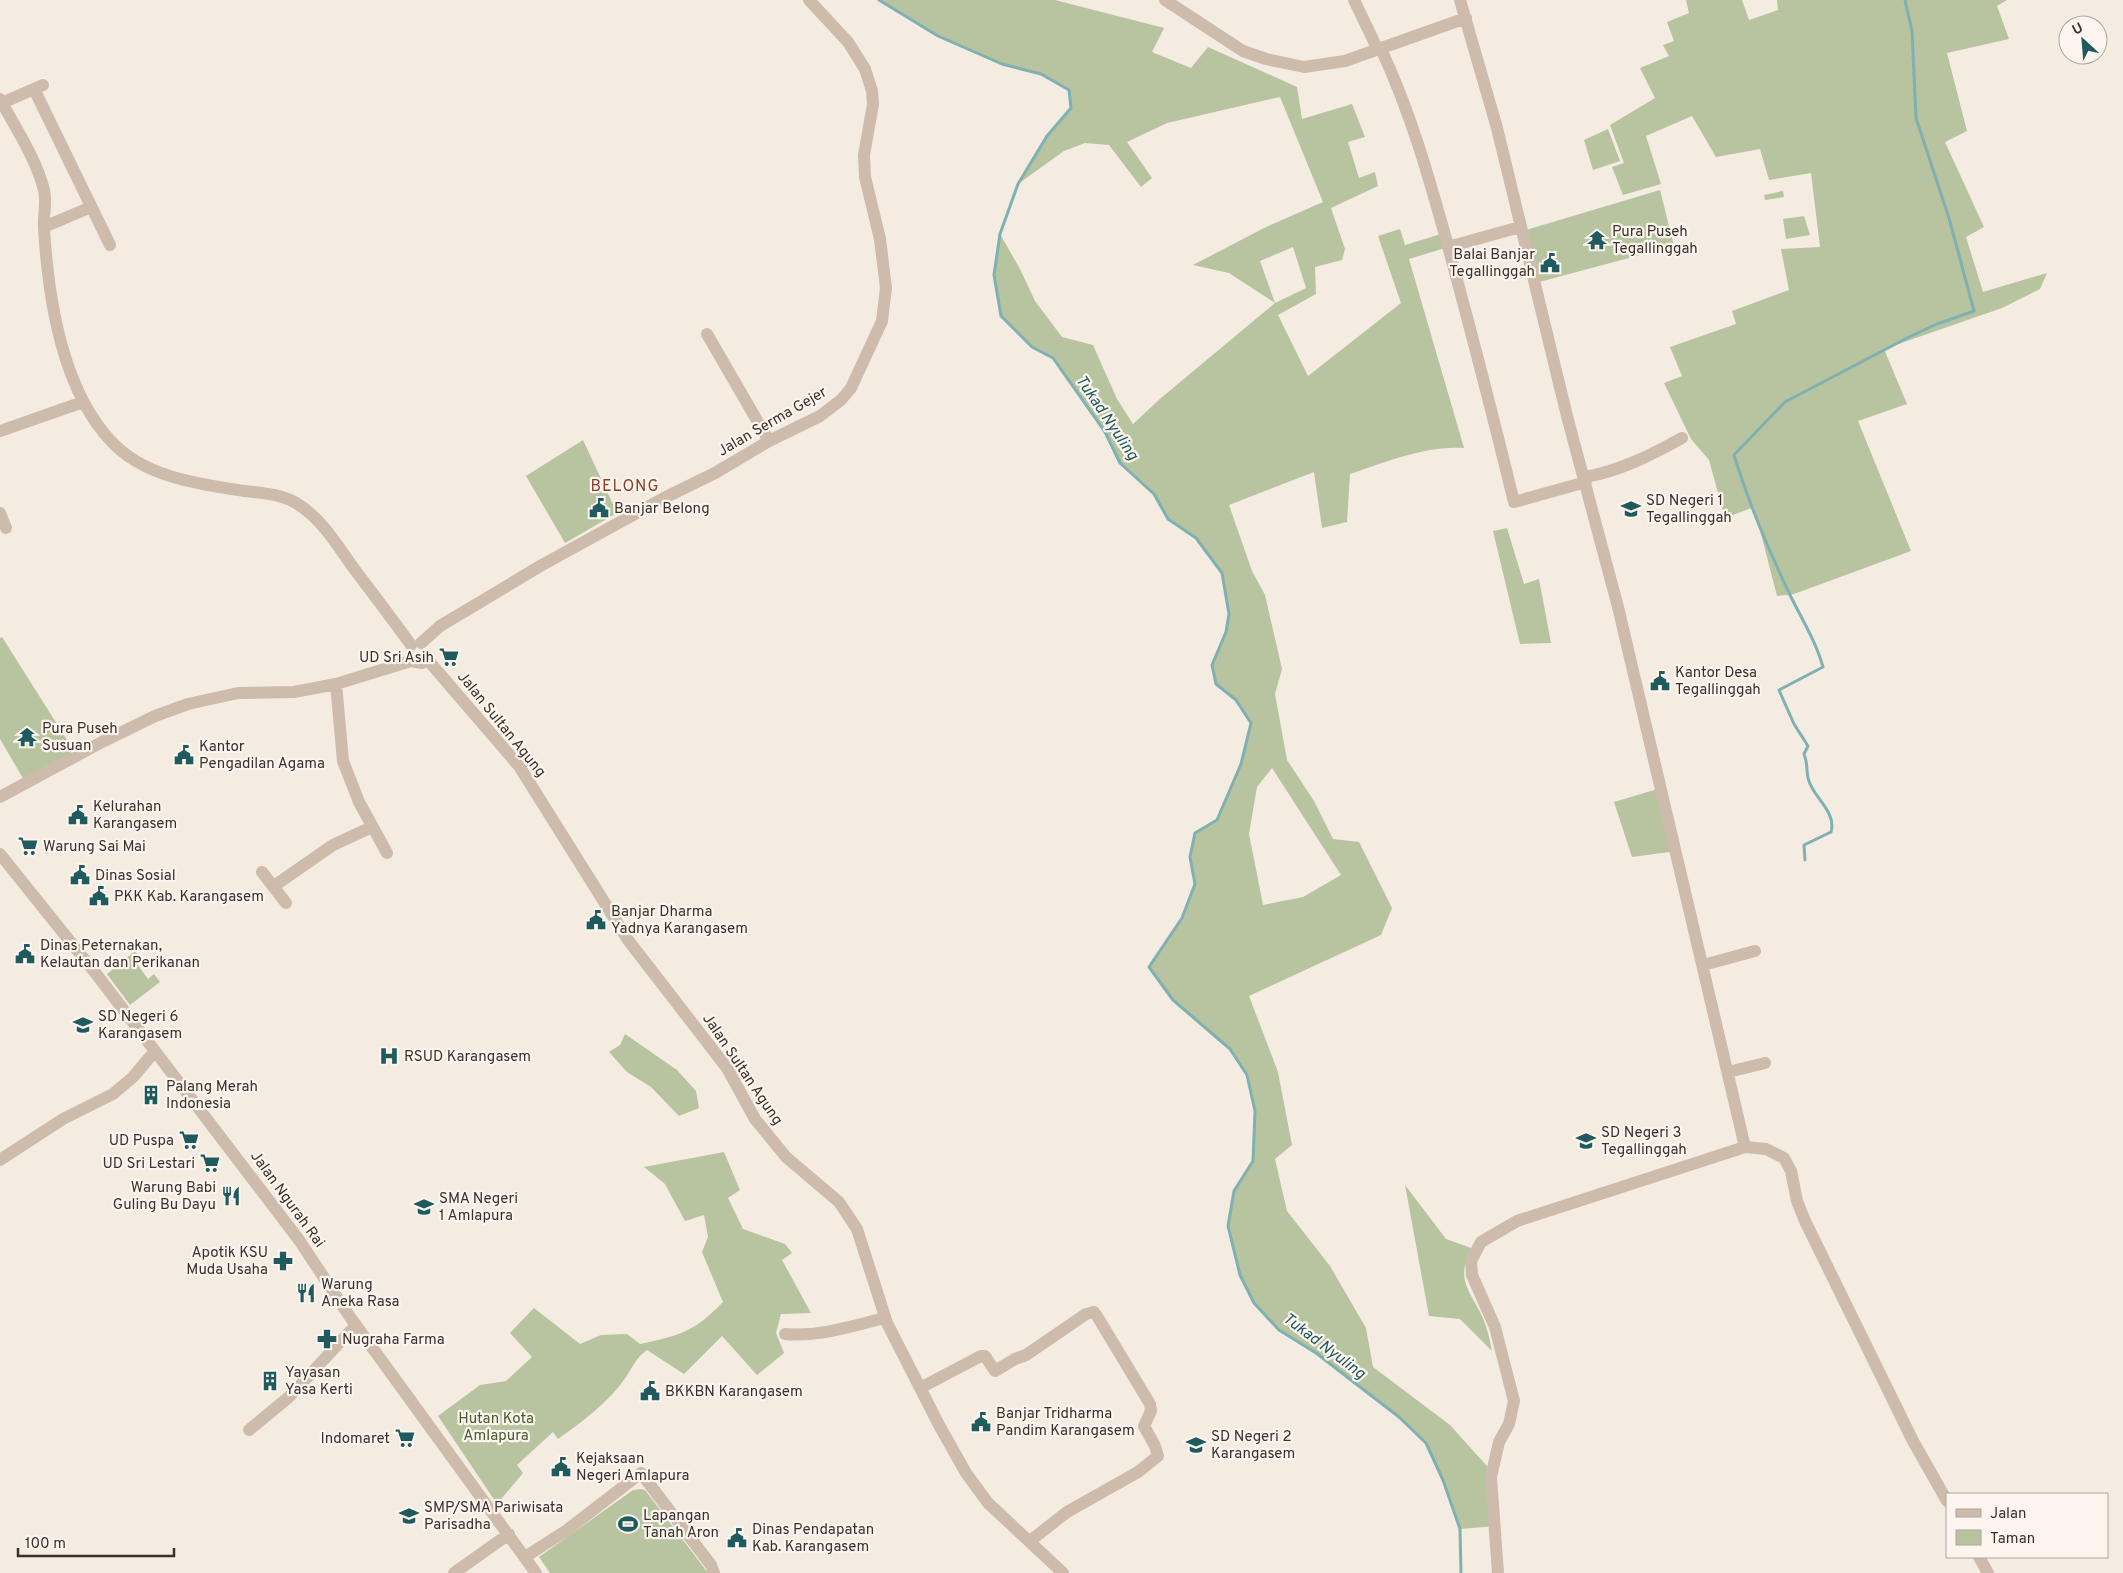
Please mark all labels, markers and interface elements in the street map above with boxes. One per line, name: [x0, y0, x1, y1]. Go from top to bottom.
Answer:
north arrow: [2058, 15, 2108, 65]
text: U: [2070, 20, 2086, 39]
place label: Pura Puseh Tegallinggah: [1612, 223, 1698, 259]
temple icon: Pura Puseh Tegallinggah: [1586, 229, 1608, 251]
place label: Balai Banjar Tegallinggah: [1449, 246, 1535, 282]
public building icon: Balai Banjar Tegallinggah: [1539, 252, 1561, 274]
water label: Tukad Nyuling: [1071, 372, 1142, 465]
street label: Jalan Serma Gejer: [715, 383, 831, 461]
district label: BELONG: [591, 477, 659, 497]
place label: SD Negeri 1 Tegallinggah: [1646, 492, 1732, 528]
public building icon: Banjar Belong: [588, 497, 610, 519]
school or university icon: SD Negeri 1 Tegallinggah: [1620, 498, 1642, 520]
place label: Banjar Belong: [614, 500, 710, 519]
supermarket icon: UD Sri Asih: [438, 646, 460, 668]
place label: UD Sri Asih: [359, 649, 434, 668]
place label: Kantor Desa Tegallinggah: [1675, 664, 1761, 700]
street label: Jalan Sultan Agung: [452, 668, 549, 782]
public building icon: Kantor Desa Tegallinggah: [1649, 670, 1671, 692]
place label: Pura Puseh Susuan: [42, 720, 118, 756]
temple icon: Pura Puseh Susuan: [16, 726, 38, 748]
place label: Kantor Pengadilan Agama: [199, 738, 325, 774]
public building icon: Kantor Pengadilan Agama: [173, 744, 195, 766]
place label: Kelurahan Karangasem: [93, 798, 177, 834]
public building icon: Kelurahan Karangasem: [67, 804, 89, 826]
supermarket icon: Warung Sai Mai: [17, 835, 39, 857]
place label: Warung Sai Mai: [43, 838, 146, 857]
public building icon: Dinas Sosial: [69, 864, 91, 886]
place label: Dinas Sosial: [95, 867, 176, 886]
public building icon: PKK Kab. Karangasem: [88, 885, 110, 907]
place label: PKK Kab. Karangasem: [114, 888, 264, 907]
place label: Banjar Dharma Yadnya Karangasem: [611, 903, 748, 939]
public building icon: Banjar Dharma Yadnya Karangasem: [585, 909, 607, 931]
place label: Dinas Peternakan, Kelautan dan Perikanan: [40, 937, 200, 973]
public building icon: Dinas Peternakan, Kelautan dan Perikanan: [14, 943, 36, 965]
place label: SD Negeri 6 Karangasem: [98, 1008, 182, 1044]
street label: Jalan Sultan Agung: [697, 1010, 786, 1129]
school or university icon: SD Negeri 6 Karangasem: [72, 1014, 94, 1036]
hospital icon: RSUD Karangasem: [378, 1045, 400, 1067]
place label: RSUD Karangasem: [404, 1048, 531, 1067]
place label: Palang Merah Indonesia: [166, 1078, 258, 1114]
building icon: Palang Merah Indonesia: [140, 1084, 162, 1106]
place label: SD Negeri 3 Tegallinggah: [1601, 1124, 1687, 1160]
supermarket icon: UD Puspa: [178, 1129, 200, 1151]
school or university icon: SD Negeri 3 Tegallinggah: [1575, 1130, 1597, 1152]
place label: UD Puspa: [109, 1132, 174, 1151]
street label: Jalan Ngurah Rai: [245, 1148, 328, 1252]
supermarket icon: UD Sri Lestari: [199, 1152, 221, 1174]
place label: UD Sri Lestari: [102, 1155, 195, 1174]
place label: Warung Babi Guling Bu Dayu: [113, 1179, 216, 1215]
restaurant icon: Warung Babi Guling Bu Dayu: [220, 1185, 242, 1207]
place label: SMA Negeri 1 Amlapura: [439, 1190, 518, 1226]
school or university icon: SMA Negeri 1 Amlapura: [413, 1196, 435, 1218]
place label: Apotik KSU Muda Usaha: [186, 1244, 268, 1280]
pharmacy icon: Apotik KSU Muda Usaha: [272, 1250, 294, 1272]
place label: Warung Aneka Rasa: [321, 1276, 399, 1312]
restaurant icon: Warung Aneka Rasa: [295, 1282, 317, 1304]
water label: Tukad Nyuling: [1278, 1309, 1369, 1384]
pharmacy icon: Nugraha Farma: [316, 1328, 338, 1350]
place label: Nugraha Farma: [342, 1331, 445, 1350]
place label: Yayasan Yasa Kerti: [285, 1364, 353, 1400]
building icon: Yayasan Yasa Kerti: [259, 1370, 281, 1392]
public building icon: BKKBN Karangasem: [639, 1380, 661, 1402]
place label: BKKBN Karangasem: [665, 1383, 803, 1402]
place label: Banjar Tridharma Pandim Karangasem: [996, 1405, 1135, 1441]
park label: Hutan Kota Amlapura: [458, 1410, 534, 1446]
public building icon: Banjar Tridharma Pandim Karangasem: [970, 1411, 992, 1433]
supermarket icon: Indomaret: [394, 1427, 416, 1449]
place label: SD Negeri 2 Karangasem: [1211, 1428, 1295, 1464]
place label: Indomaret: [320, 1430, 390, 1449]
school or university icon: SD Negeri 2 Karangasem: [1185, 1434, 1207, 1456]
place label: Kejaksaan Negeri Amlapura: [576, 1450, 689, 1486]
public building icon: Kejaksaan Negeri Amlapura: [550, 1456, 572, 1478]
legend: [1946, 1493, 2108, 1558]
place label: SMP/SMA Pariwisata Parisadha: [424, 1499, 563, 1535]
school or university icon: SMP/SMA Pariwisata Parisadha: [398, 1505, 420, 1527]
text: Jalan: [1990, 1505, 2027, 1524]
place label: Lapangan Tanah Aron: [643, 1507, 719, 1543]
sports icon: Lapangan Tanah Aron: [617, 1513, 639, 1535]
place label: Dinas Pendapatan Kab. Karangasem: [752, 1521, 874, 1557]
scale bar: [18, 1526, 174, 1558]
public building icon: Dinas Pendapatan Kab. Karangasem: [726, 1527, 748, 1549]
text: Taman: [1990, 1530, 2035, 1549]
text: 100 m: [25, 1535, 66, 1554]

